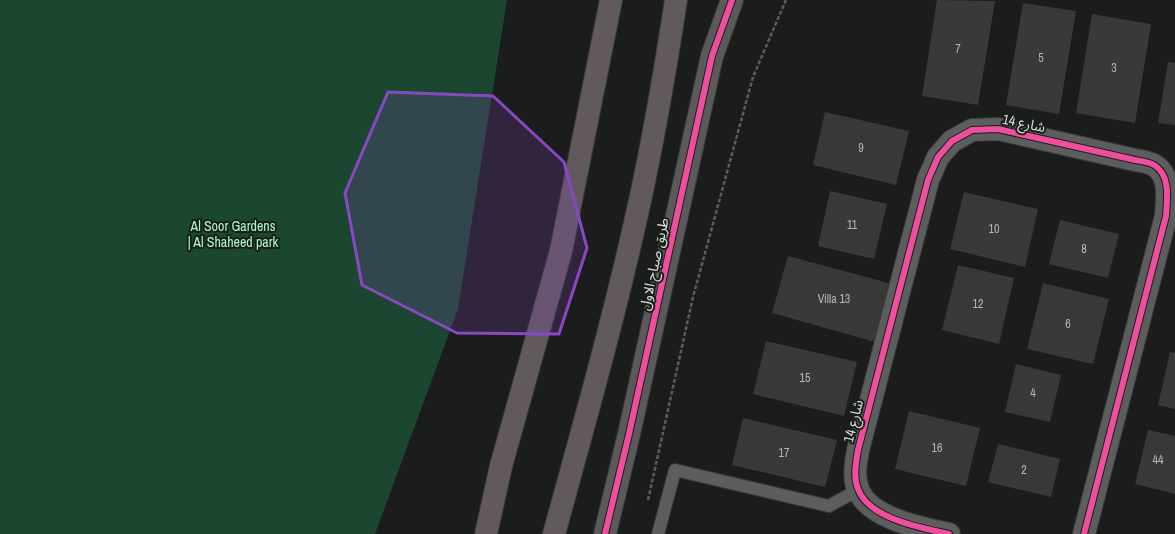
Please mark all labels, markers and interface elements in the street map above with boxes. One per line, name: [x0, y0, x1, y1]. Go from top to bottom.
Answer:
house number: 7: [955, 41, 961, 57]
house number: 5: [1038, 50, 1044, 66]
house number: 3: [1111, 60, 1117, 76]
street label: شارع 14: [1001, 110, 1047, 138]
house number: 9: [858, 140, 864, 156]
street label: طريق صباح الاول: [635, 216, 675, 312]
park label: Al Soor Gardens | Al Shaheed park: [188, 217, 278, 251]
house number: 11: [847, 217, 858, 233]
house number: 10: [989, 221, 999, 237]
house number: 8: [1081, 241, 1087, 257]
house number: Villa 13: [818, 291, 850, 307]
house number: 12: [973, 296, 983, 312]
house number: 6: [1065, 316, 1071, 332]
house number: 15: [800, 370, 811, 386]
house number: 4: [1030, 385, 1036, 401]
street label: شارع 14: [839, 398, 869, 445]
house number: 16: [932, 440, 942, 456]
house number: 17: [779, 445, 790, 461]
house number: 44: [1153, 452, 1164, 468]
house number: 2: [1021, 462, 1027, 478]

